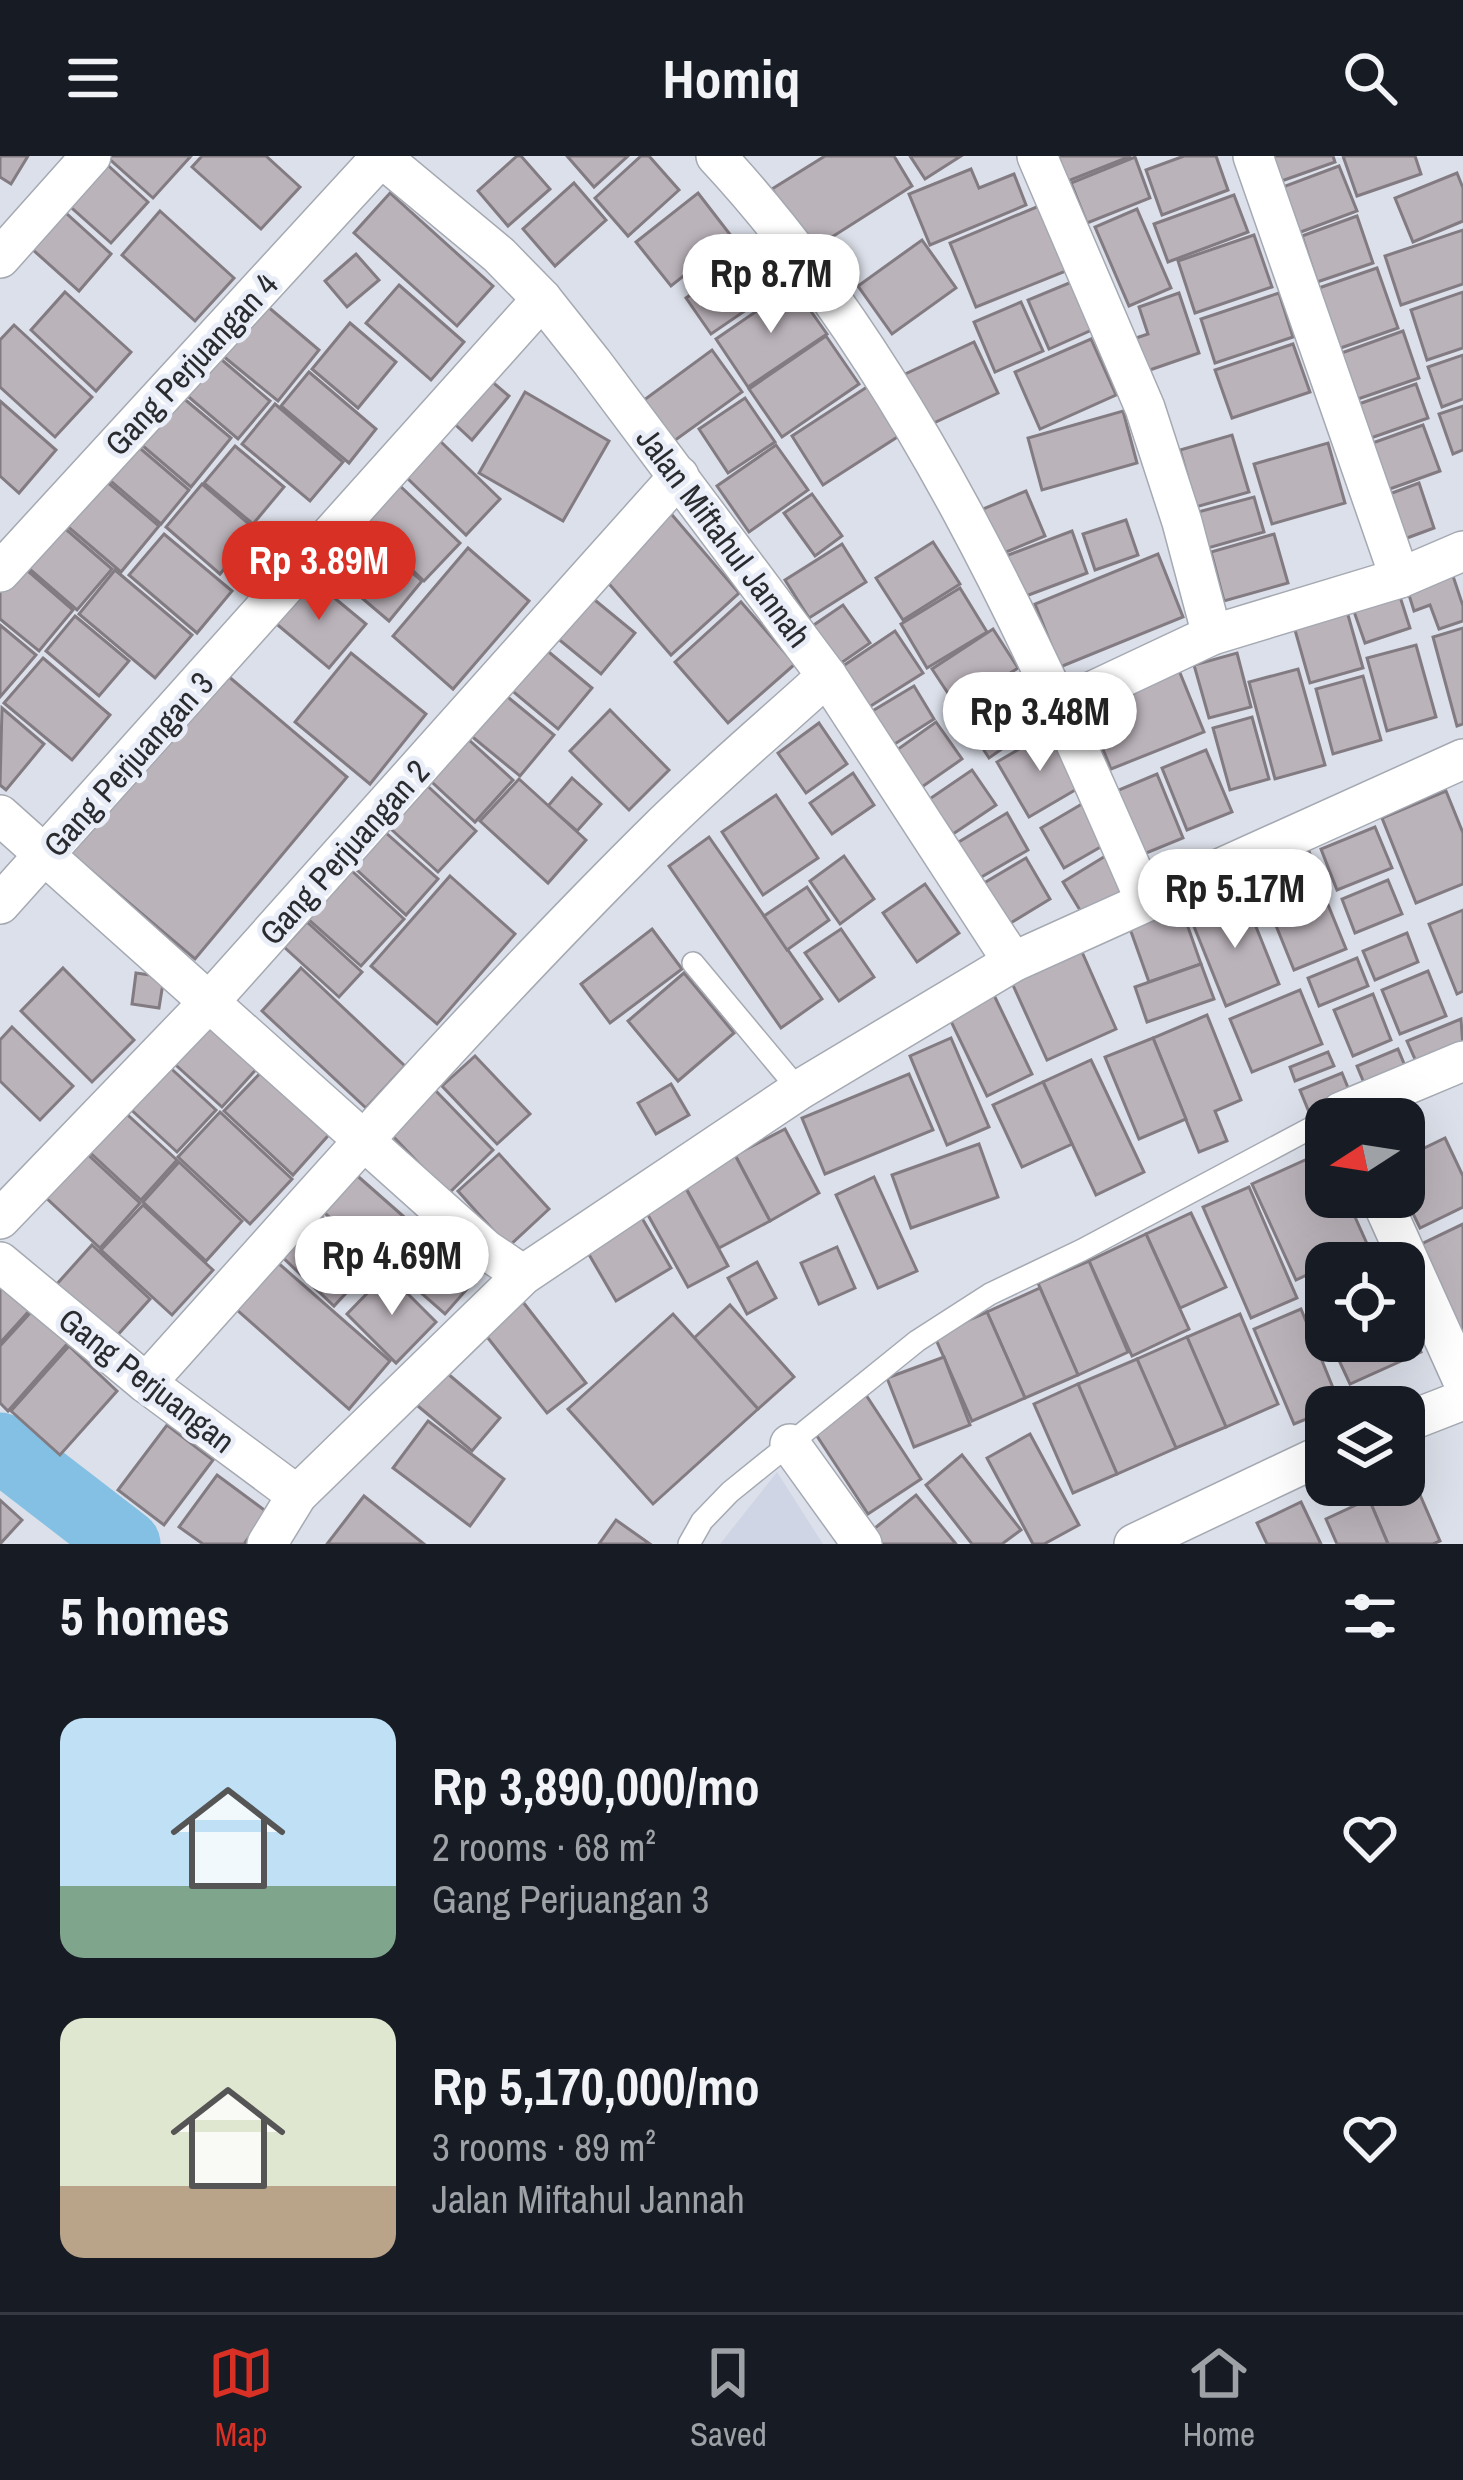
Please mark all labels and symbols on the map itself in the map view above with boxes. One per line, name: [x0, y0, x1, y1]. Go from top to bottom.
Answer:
pin: Rp 8.7M: [660, 234, 882, 336]
street label: Gang Perjuangan 4: [95, 263, 287, 465]
street label: Jalan Miftahul Jannah: [627, 418, 821, 656]
pin: Rp 3.89M: [195, 521, 443, 623]
street label: Gang Perjuangan 3: [33, 662, 223, 866]
pin: Rp 3.48M: [916, 672, 1164, 774]
street label: Gang Perjuangan 2: [249, 750, 439, 954]
pin: Rp 5.17M: [1111, 849, 1359, 951]
north arrow: [1305, 1098, 1425, 1218]
pin: Rp 4.69M: [268, 1216, 516, 1318]
street label: Gang Perjuangan: [50, 1297, 244, 1463]

